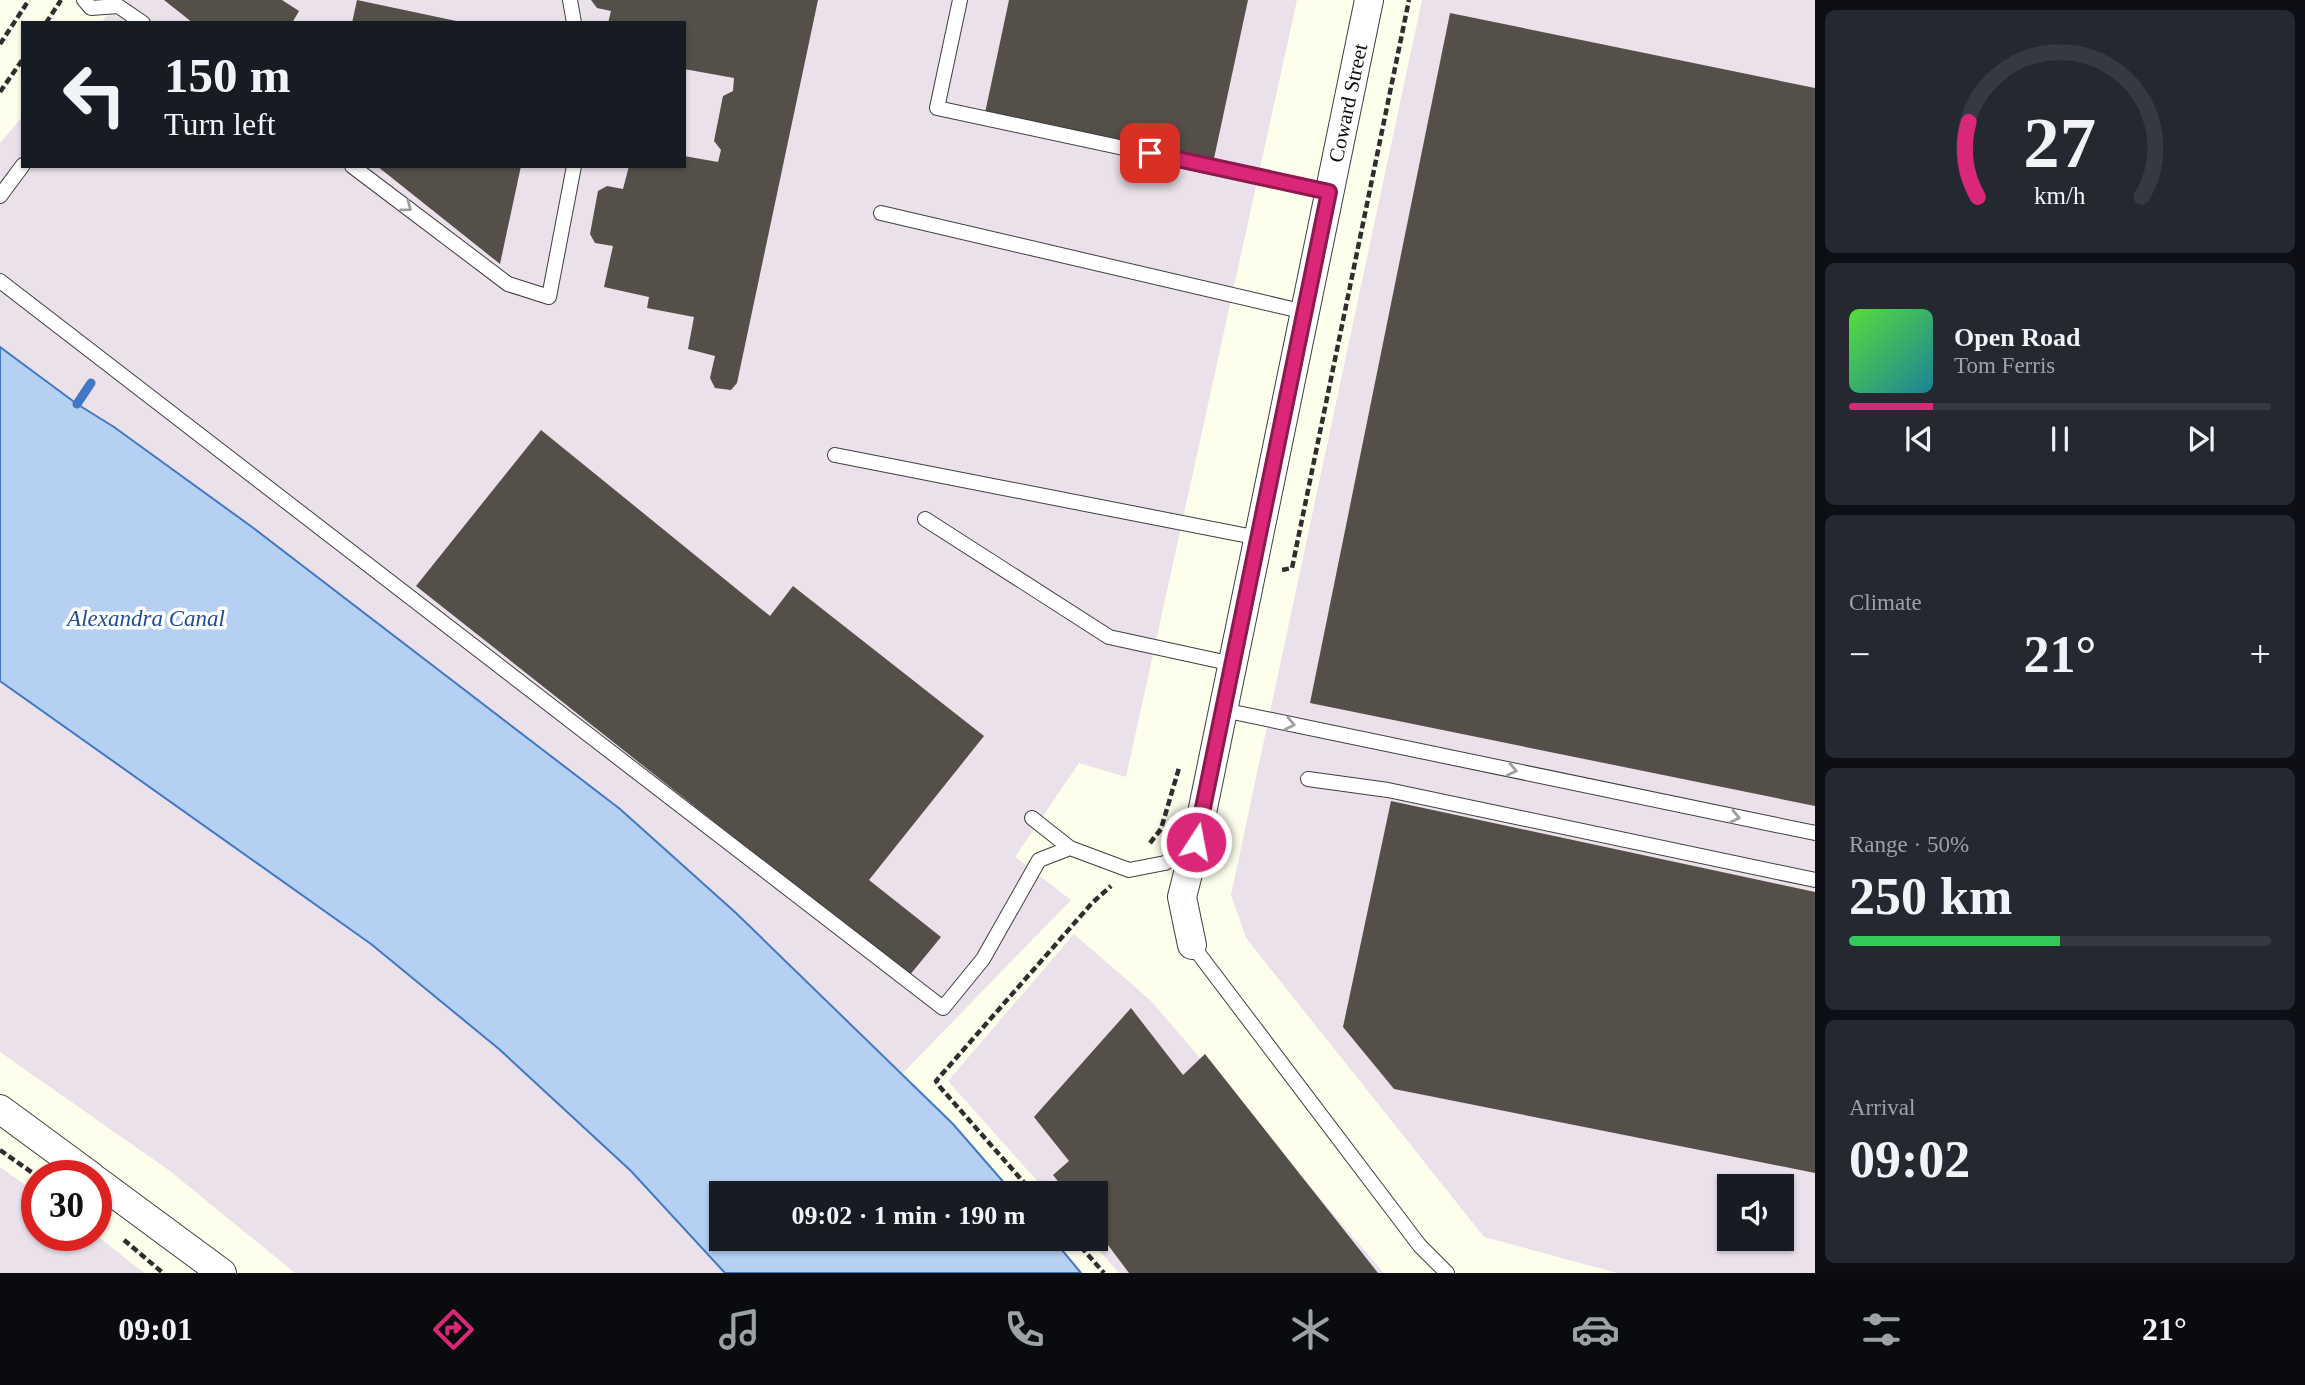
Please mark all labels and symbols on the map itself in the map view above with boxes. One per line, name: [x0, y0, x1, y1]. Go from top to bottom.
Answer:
street label: Coward Street: [1324, 41, 1372, 165]
pin: [1120, 123, 1180, 183]
one-way arrow: [399, 199, 411, 212]
water label: Alexandra Canal: [65, 606, 225, 631]
one-way arrow: [1284, 715, 1296, 730]
one-way arrow: [1506, 762, 1518, 777]
position arrow: [1159, 805, 1233, 879]
one-way arrow: [1729, 808, 1741, 823]
speed limit sign: 30: [21, 1160, 112, 1251]

